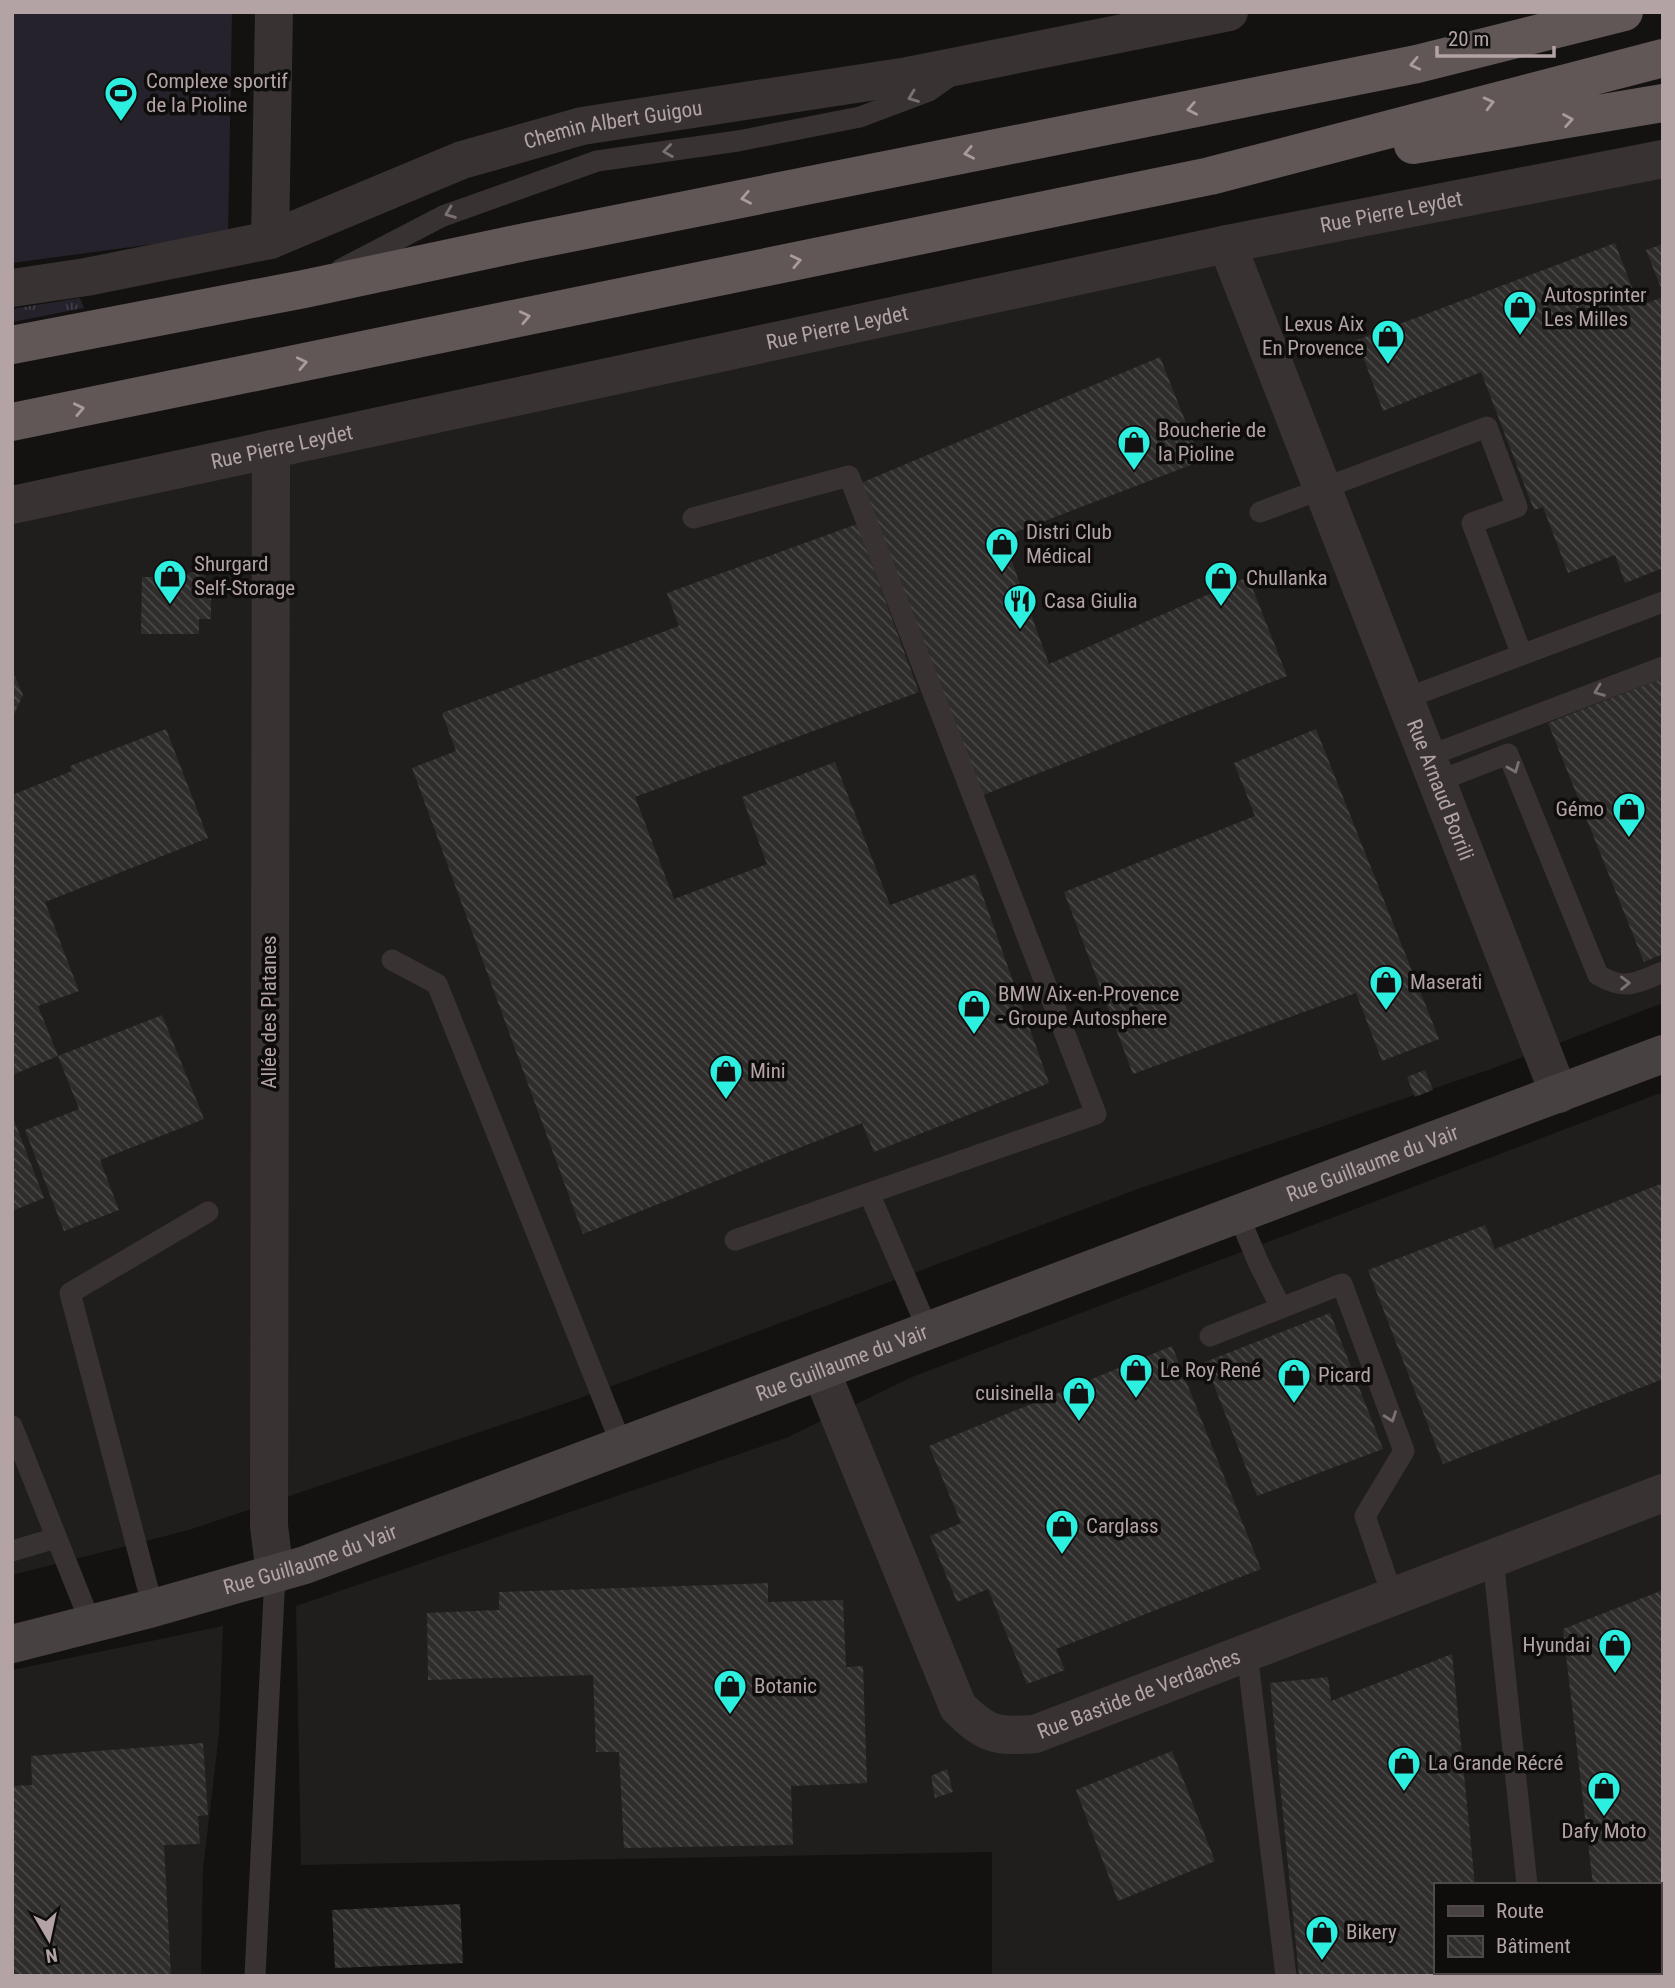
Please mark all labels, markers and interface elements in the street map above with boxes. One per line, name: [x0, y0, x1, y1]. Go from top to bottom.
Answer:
scale bar: [1437, 14, 1554, 58]
text: 20 m: [1448, 27, 1489, 51]
one-way arrow: [1409, 56, 1421, 70]
place label: Complexe sportif de la Pioline: [146, 69, 288, 117]
sports icon: Complexe sportif de la Pioline: [102, 74, 140, 123]
one-way arrow: [907, 89, 919, 103]
street label: Chemin Albert Guigou: [521, 96, 704, 154]
one-way arrow: [1483, 97, 1495, 111]
one-way arrow: [1186, 100, 1198, 115]
one-way arrow: [1562, 113, 1574, 128]
one-way arrow: [662, 143, 673, 158]
one-way arrow: [963, 145, 975, 160]
street label: Rue Pierre Leydet: [1318, 186, 1464, 238]
one-way arrow: [740, 189, 752, 204]
one-way arrow: [444, 205, 456, 219]
one-way arrow: [790, 255, 802, 270]
place label: Autosprinter Les Milles: [1544, 283, 1646, 331]
shop icon: Autosprinter Les Milles: [1501, 288, 1539, 337]
street label: Rue Pierre Leydet: [764, 301, 910, 355]
one-way arrow: [519, 311, 531, 326]
place label: Lexus Aix En Provence: [1262, 312, 1364, 360]
shop icon: Lexus Aix En Provence: [1369, 317, 1407, 366]
one-way arrow: [296, 357, 308, 372]
one-way arrow: [73, 402, 85, 417]
place label: Boucherie de la Pioline: [1158, 418, 1266, 466]
street label: Rue Pierre Leydet: [209, 420, 355, 474]
shop icon: Boucherie de la Pioline: [1115, 423, 1153, 472]
place label: Distri Club Médical: [1026, 520, 1112, 568]
shop icon: Distri Club Médical: [983, 525, 1021, 574]
place label: Shurgard Self-Storage: [194, 552, 295, 600]
shop icon: Shurgard Self-Storage: [151, 557, 189, 606]
shop icon: Chullanka: [1202, 559, 1240, 608]
place label: Chullanka: [1246, 566, 1328, 590]
restaurant icon: Casa Giulia: [1001, 582, 1039, 631]
place label: Casa Giulia: [1044, 589, 1138, 613]
one-way arrow: [1593, 683, 1606, 697]
street label: Rue Arnaud Borrili: [1402, 716, 1479, 864]
one-way arrow: [1506, 761, 1520, 774]
shop icon: Gémo: [1610, 790, 1648, 839]
place label: Gémo: [1555, 797, 1604, 821]
street label: Allée des Platanes: [257, 935, 281, 1089]
shop icon: Maserati: [1367, 963, 1405, 1012]
place label: Maserati: [1410, 970, 1482, 994]
one-way arrow: [1620, 975, 1630, 991]
place label: BMW Aix-en-Provence - Groupe Autosphere: [998, 982, 1180, 1030]
shop icon: BMW Aix-en-Provence - Groupe Autosphere: [955, 987, 993, 1036]
shop icon: Mini: [707, 1052, 745, 1101]
place label: Mini: [750, 1059, 786, 1083]
street label: Rue Guillaume du Vair: [1283, 1120, 1462, 1207]
street label: Rue Guillaume du Vair: [752, 1320, 931, 1406]
shop icon: Le Roy René: [1117, 1351, 1155, 1400]
shop icon: Picard: [1275, 1356, 1313, 1405]
place label: Le Roy René: [1160, 1358, 1261, 1382]
place label: Picard: [1318, 1363, 1371, 1387]
shop icon: cuisinella: [1060, 1374, 1098, 1423]
place label: cuisinella: [975, 1381, 1054, 1405]
one-way arrow: [1383, 1411, 1397, 1423]
shop icon: Carglass: [1043, 1507, 1081, 1556]
place label: Carglass: [1086, 1514, 1159, 1538]
street label: Rue Guillaume du Vair: [221, 1519, 400, 1600]
shop icon: Hyundai: [1596, 1626, 1634, 1675]
place label: Hyundai: [1523, 1633, 1590, 1657]
street label: Rue Bastide de Verdaches: [1034, 1644, 1244, 1744]
shop icon: Botanic: [711, 1667, 749, 1716]
place label: Botanic: [754, 1674, 817, 1698]
shop icon: La Grande Récré: [1385, 1744, 1423, 1793]
place label: La Grande Récré: [1428, 1751, 1563, 1775]
shop icon: Dafy Moto: [1585, 1769, 1623, 1818]
place label: Dafy Moto: [1561, 1819, 1647, 1843]
legend: [1434, 1883, 1661, 1974]
text: Route: [1496, 1899, 1544, 1923]
north arrow: [14, 1904, 84, 1974]
shop icon: Bikery: [1303, 1913, 1341, 1962]
place label: Bikery: [1346, 1920, 1397, 1944]
text: Bâtiment: [1496, 1934, 1571, 1958]
text: N: [44, 1943, 59, 1968]

